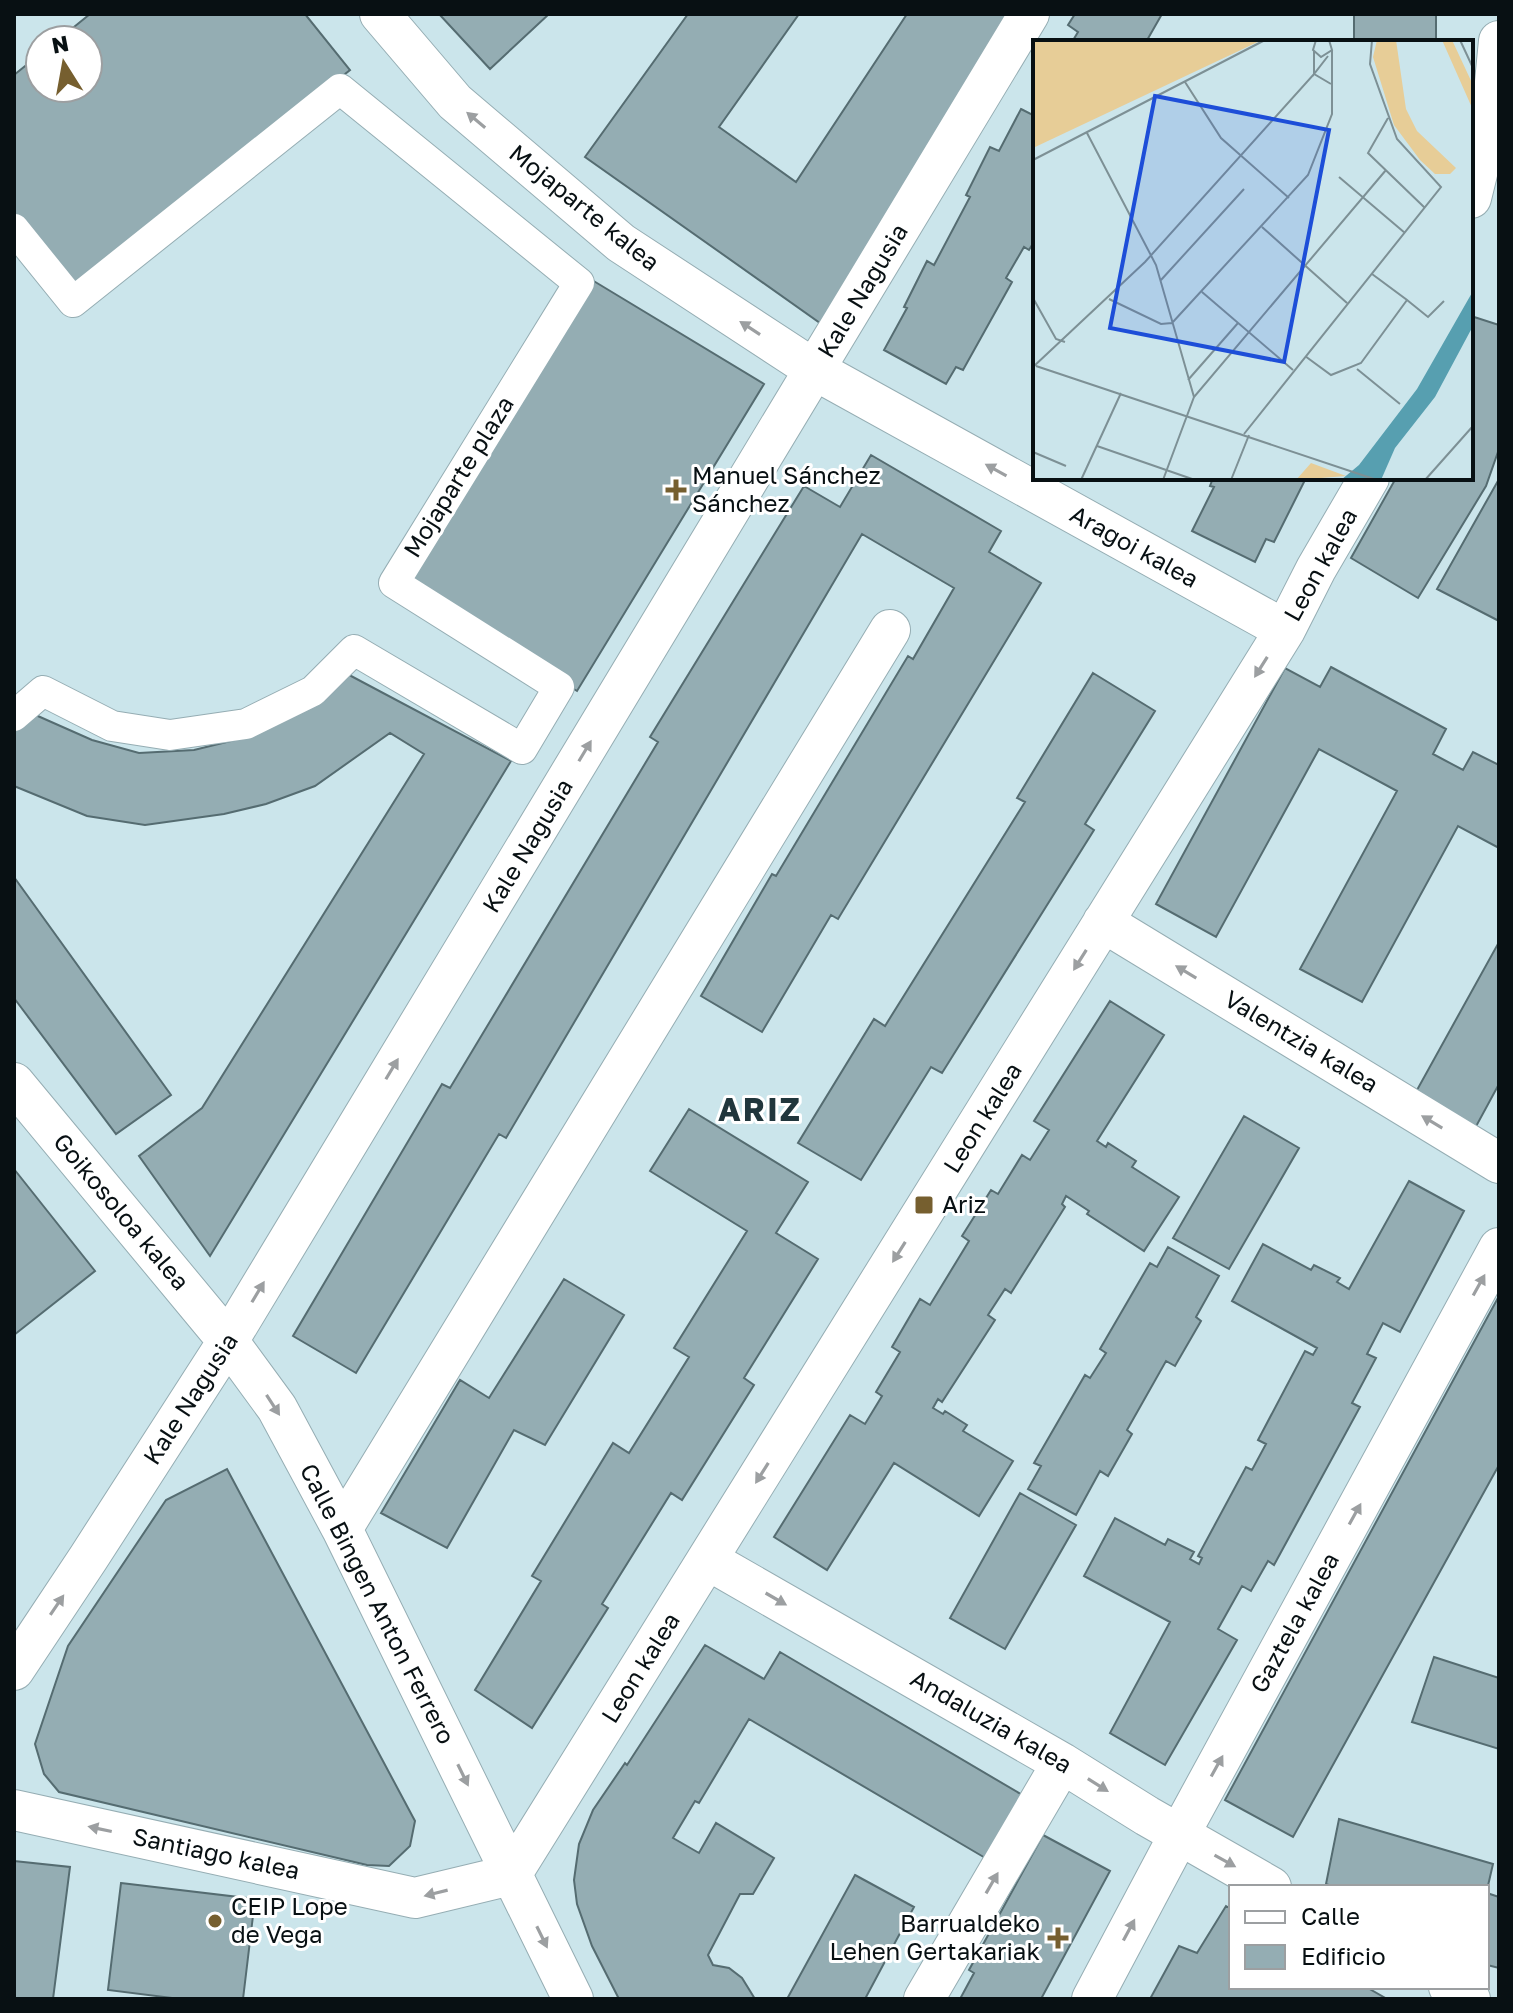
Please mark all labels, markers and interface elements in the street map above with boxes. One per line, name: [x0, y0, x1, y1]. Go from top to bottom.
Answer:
north arrow: [24, 24, 104, 104]
text: N: [49, 29, 71, 59]
inset map: [1033, 40, 1473, 480]
one-way arrow: [466, 112, 486, 129]
street label: Mojaparte kalea: [504, 138, 666, 276]
street label: Kale Nagusia: [810, 218, 913, 362]
one-way arrow: [739, 321, 761, 335]
street label: Mojaparte plaza: [397, 390, 519, 562]
place label: Manuel Sánchez Sánchez: [692, 460, 881, 517]
one-way arrow: [985, 464, 1007, 478]
marker: Manuel Sánchez Sánchez: [667, 481, 685, 499]
street label: Aragoi kalea: [1066, 499, 1204, 593]
street label: Leon kalea: [1277, 503, 1363, 626]
one-way arrow: [1255, 656, 1269, 678]
one-way arrow: [578, 740, 592, 762]
street label: Kale Nagusia: [475, 773, 578, 917]
one-way arrow: [1073, 949, 1087, 971]
one-way arrow: [1175, 966, 1197, 980]
street label: Valentzia kalea: [1220, 983, 1384, 1098]
street label: Leon kalea: [936, 1057, 1027, 1178]
one-way arrow: [385, 1058, 399, 1080]
district label: ARIZ: [718, 1090, 802, 1128]
one-way arrow: [1421, 1115, 1443, 1129]
street label: Goikosoloa kalea: [48, 1127, 196, 1295]
place label: Ariz: [942, 1189, 986, 1218]
marker: Ariz: [913, 1194, 935, 1216]
one-way arrow: [893, 1241, 907, 1263]
one-way arrow: [1472, 1274, 1486, 1297]
one-way arrow: [251, 1281, 265, 1303]
street label: Kale Nagusia: [136, 1327, 243, 1469]
one-way arrow: [266, 1394, 280, 1416]
street label: Calle Bingen Anton Ferrero: [295, 1458, 462, 1748]
one-way arrow: [756, 1462, 770, 1484]
one-way arrow: [1348, 1502, 1361, 1525]
street label: Gaztela kalea: [1243, 1547, 1344, 1697]
one-way arrow: [765, 1592, 787, 1606]
one-way arrow: [50, 1594, 64, 1616]
street label: Leon kalea: [594, 1607, 685, 1728]
street label: Andaluzia kalea: [906, 1663, 1078, 1779]
one-way arrow: [1210, 1755, 1223, 1778]
one-way arrow: [456, 1764, 470, 1787]
one-way arrow: [1087, 1778, 1109, 1792]
street label: Santiago kalea: [130, 1821, 302, 1884]
one-way arrow: [87, 1822, 112, 1835]
one-way arrow: [1214, 1854, 1236, 1868]
one-way arrow: [985, 1872, 999, 1894]
legend: [1229, 1885, 1489, 1989]
one-way arrow: [423, 1888, 448, 1900]
place label: CEIP Lope de Vega: [231, 1891, 348, 1948]
text: Calle: [1301, 1901, 1360, 1930]
place label: Barrualdeko Lehen Gertakariak: [830, 1908, 1040, 1965]
marker: CEIP Lope de Vega: [206, 1912, 224, 1930]
one-way arrow: [1121, 1919, 1135, 1941]
one-way arrow: [535, 1925, 549, 1948]
marker: Barrualdeko Lehen Gertakariak: [1047, 1927, 1069, 1949]
text: Edificio: [1301, 1941, 1386, 1970]

